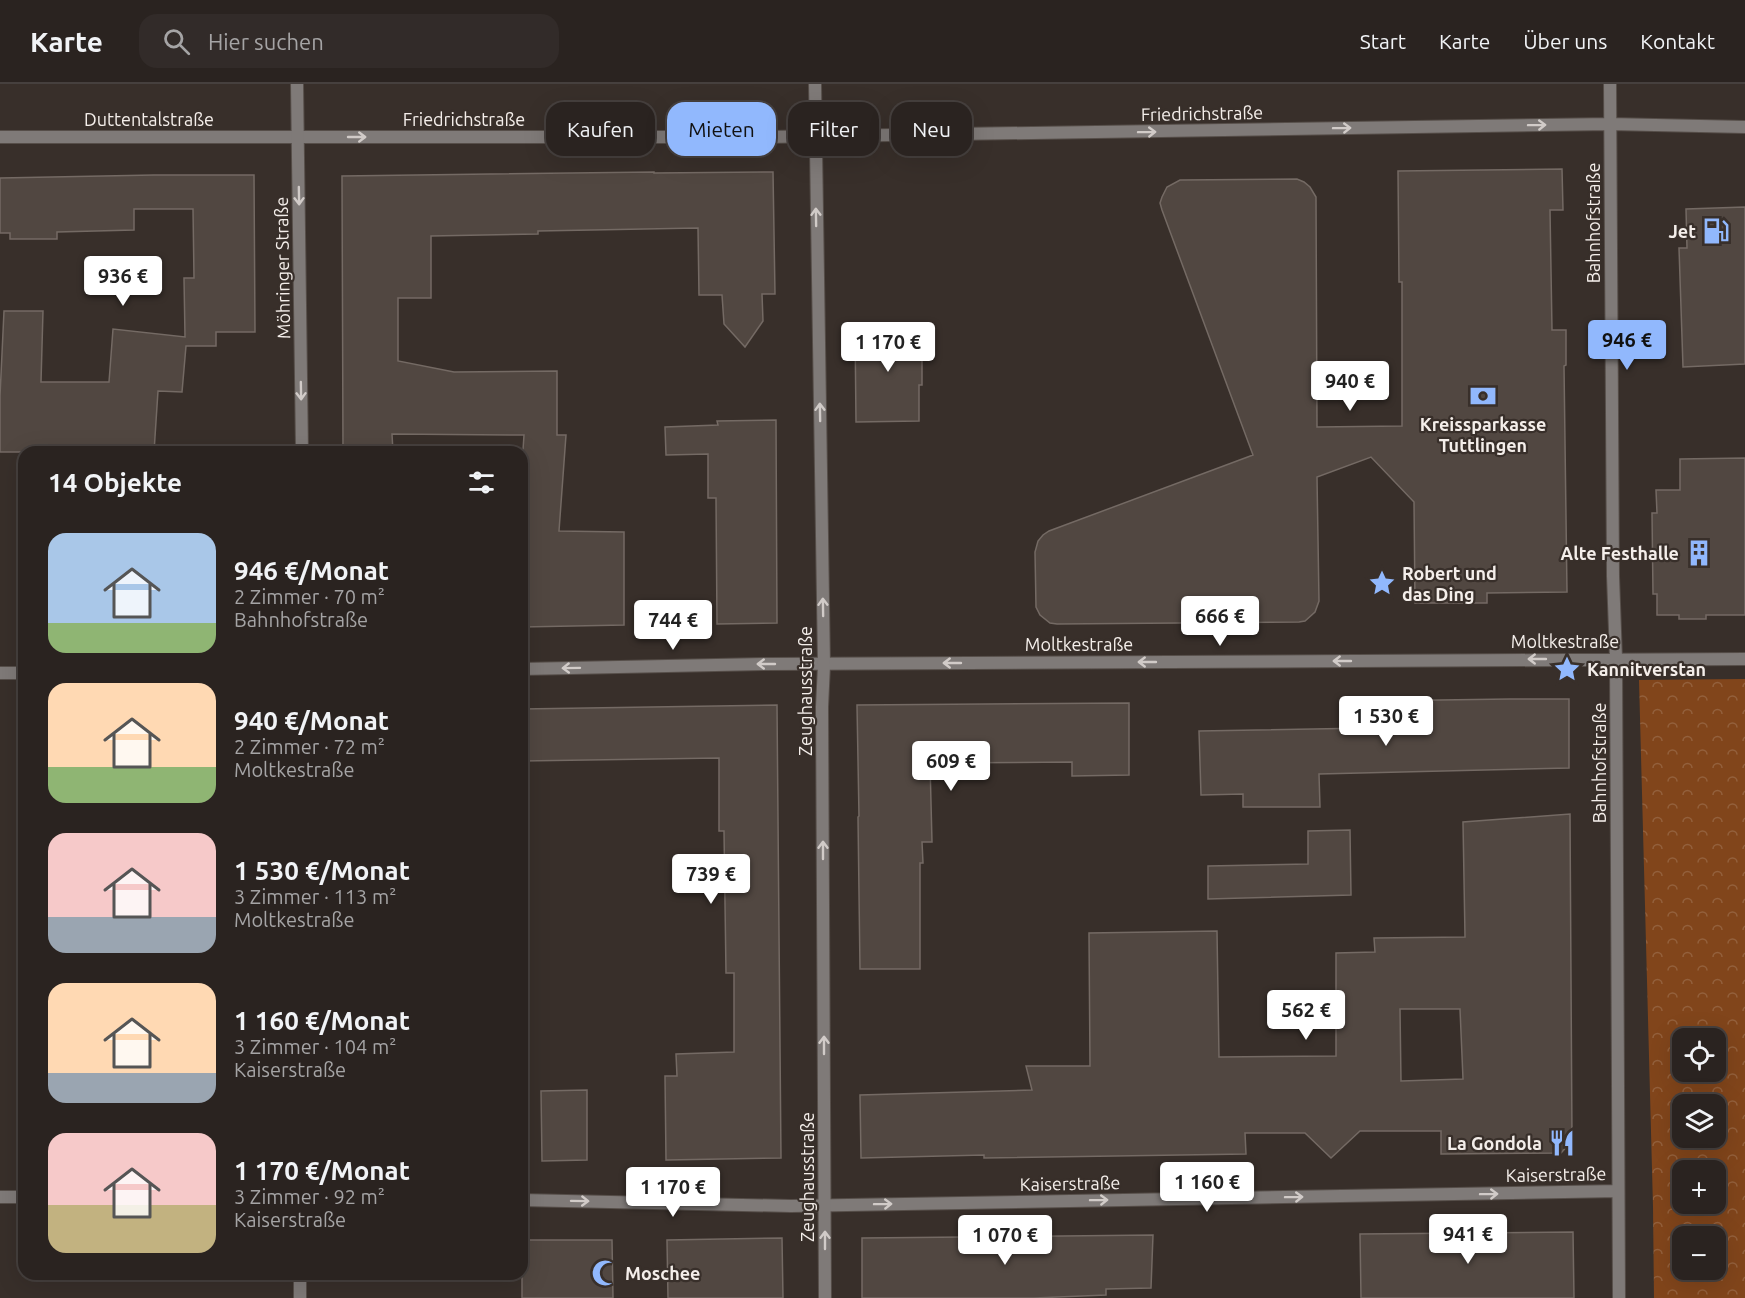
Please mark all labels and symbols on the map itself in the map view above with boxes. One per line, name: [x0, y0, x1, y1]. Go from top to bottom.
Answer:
street label: Friedrichstraße: [1141, 102, 1263, 124]
street label: Duttentalstraße: [84, 109, 214, 129]
street label: Friedrichstraße: [403, 109, 525, 129]
one-way arrow: [1526, 119, 1546, 131]
one-way arrow: [1331, 122, 1351, 134]
one-way arrow: [1136, 126, 1156, 137]
one-way arrow: [347, 131, 367, 143]
street label: Bahnhofstraße: [1583, 163, 1603, 283]
one-way arrow: [293, 185, 305, 205]
street label: Möhringer Straße: [271, 197, 293, 339]
one-way arrow: [811, 207, 822, 227]
fuel station icon: Jet: [1701, 216, 1731, 246]
place label: Jet: [1669, 221, 1696, 241]
pin: 936 €: [81, 256, 165, 307]
pin: 946 €: [1585, 320, 1669, 371]
pin: 1 170 €: [833, 322, 943, 373]
pin: 940 €: [1308, 361, 1392, 412]
one-way arrow: [296, 380, 307, 400]
bank icon: Kreissparkasse Tuttlingen: [1468, 381, 1498, 411]
one-way arrow: [814, 402, 826, 422]
place label: Kreissparkasse Tuttlingen: [1420, 414, 1546, 455]
building icon: Alte Festhalle: [1684, 538, 1714, 568]
place label: Alte Festhalle: [1561, 543, 1679, 563]
place label: Robert und das Ding: [1402, 563, 1497, 604]
place icon: Robert und das Ding: [1367, 568, 1397, 598]
pin: 666 €: [1178, 596, 1262, 647]
one-way arrow: [817, 597, 829, 617]
pin: 744 €: [631, 600, 715, 651]
street label: Zeughausstraße: [795, 626, 815, 756]
street label: Moltkestraße: [1511, 631, 1619, 651]
street label: Moltkestraße: [1025, 634, 1133, 654]
one-way arrow: [1527, 653, 1547, 665]
place icon: Kannitverstan: [1552, 654, 1582, 684]
one-way arrow: [1332, 655, 1352, 667]
one-way arrow: [1137, 656, 1157, 668]
one-way arrow: [942, 657, 962, 669]
one-way arrow: [756, 658, 776, 670]
place label: Kannitverstan: [1587, 659, 1706, 679]
one-way arrow: [561, 662, 581, 674]
pin: 1 530 €: [1331, 696, 1441, 747]
street label: Bahnhofstraße: [1589, 703, 1609, 823]
pin: 609 €: [909, 741, 993, 792]
one-way arrow: [817, 840, 829, 860]
pin: 739 €: [669, 854, 753, 905]
pin: 562 €: [1264, 990, 1348, 1041]
one-way arrow: [818, 1035, 830, 1055]
street label: Zeughausstraße: [797, 1112, 817, 1242]
restaurant icon: La Gondola: [1547, 1128, 1577, 1158]
place label: La Gondola: [1447, 1133, 1542, 1153]
pin: 1 160 €: [1152, 1162, 1262, 1213]
street label: Kaiserstraße: [1505, 1163, 1607, 1185]
pin: 1 170 €: [618, 1167, 728, 1218]
street label: Kaiserstraße: [1019, 1172, 1121, 1194]
one-way arrow: [1479, 1188, 1499, 1199]
one-way arrow: [1284, 1191, 1304, 1203]
one-way arrow: [1089, 1194, 1109, 1206]
one-way arrow: [570, 1195, 590, 1207]
one-way arrow: [873, 1198, 893, 1210]
pin: 941 €: [1426, 1214, 1510, 1265]
pin: 1 070 €: [950, 1215, 1060, 1266]
one-way arrow: [819, 1230, 831, 1250]
mosque icon: Moschee: [590, 1258, 620, 1288]
place label: Moschee: [625, 1263, 700, 1283]

